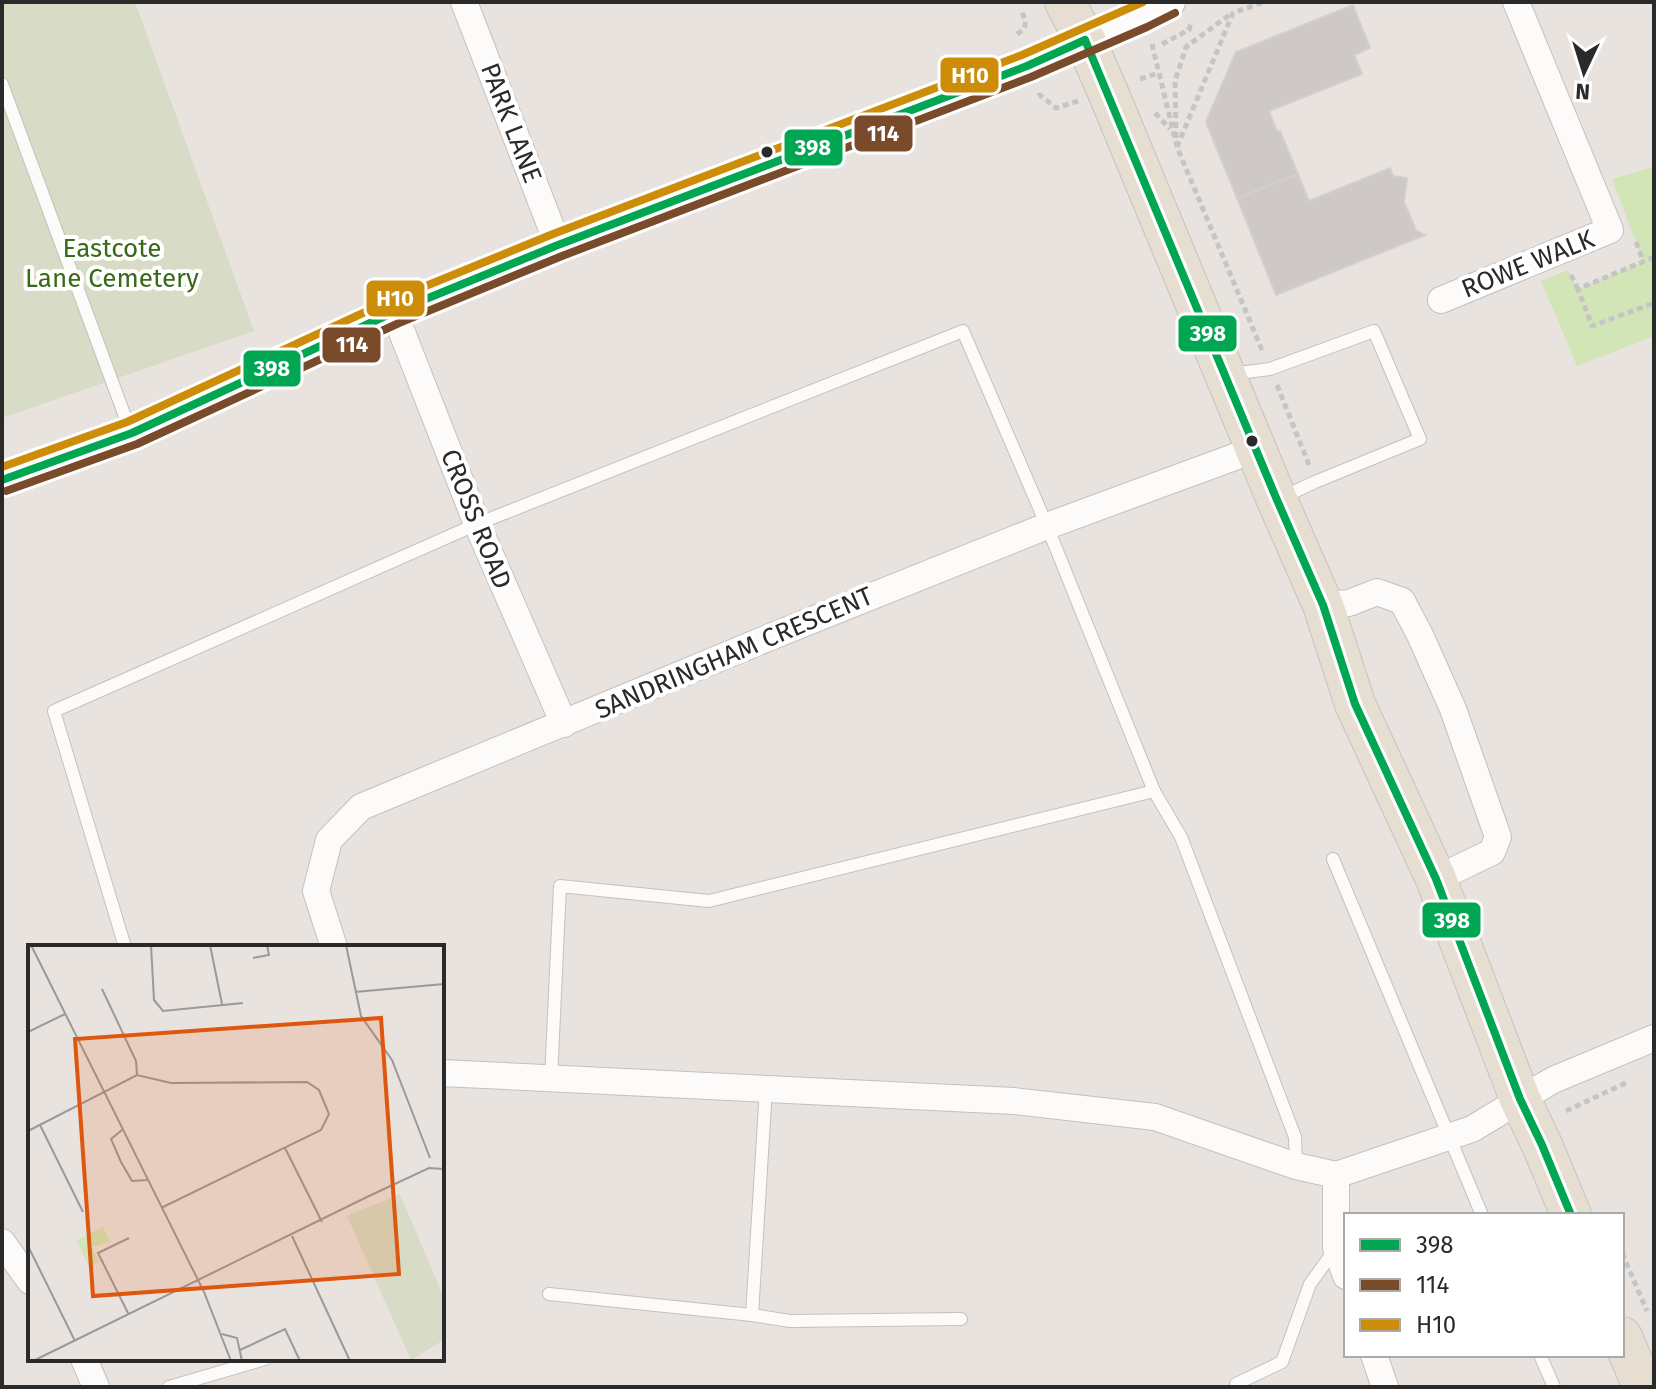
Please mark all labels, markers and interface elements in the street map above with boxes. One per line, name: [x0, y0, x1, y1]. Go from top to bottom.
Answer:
north arrow: [1544, 32, 1624, 112]
line badge: H10: [939, 56, 1000, 94]
street label: PARK LANE: [474, 59, 548, 187]
text: H10: [951, 62, 989, 89]
text: N: [1574, 77, 1591, 105]
line badge: 114: [853, 114, 914, 153]
text: 114: [867, 120, 899, 147]
line badge: 398: [783, 128, 844, 167]
text: 398: [794, 134, 831, 161]
unlabelled marker: [759, 144, 775, 160]
street label: ROWE WALK: [1457, 223, 1600, 305]
park label: Eastcote Lane Cemetery: [25, 233, 199, 294]
line badge: H10: [365, 279, 426, 318]
text: H10: [376, 285, 414, 312]
line badge: 398: [1177, 314, 1238, 353]
text: 398: [1189, 320, 1226, 347]
line badge: 114: [321, 326, 382, 364]
text: 114: [336, 331, 368, 358]
line badge: 398: [242, 349, 302, 388]
text: 398: [253, 355, 290, 382]
unlabelled marker: [1244, 433, 1260, 449]
street label: CROSS ROAD: [434, 445, 518, 593]
street label: SANDRINGHAM CRESCENT: [591, 580, 878, 726]
line badge: 398: [1421, 901, 1482, 939]
text: 398: [1433, 907, 1470, 934]
inset map: [28, 945, 444, 1361]
legend: [1344, 1213, 1624, 1357]
text: 398: [1416, 1231, 1454, 1259]
text: 114: [1416, 1271, 1449, 1299]
text: H10: [1416, 1311, 1456, 1339]

